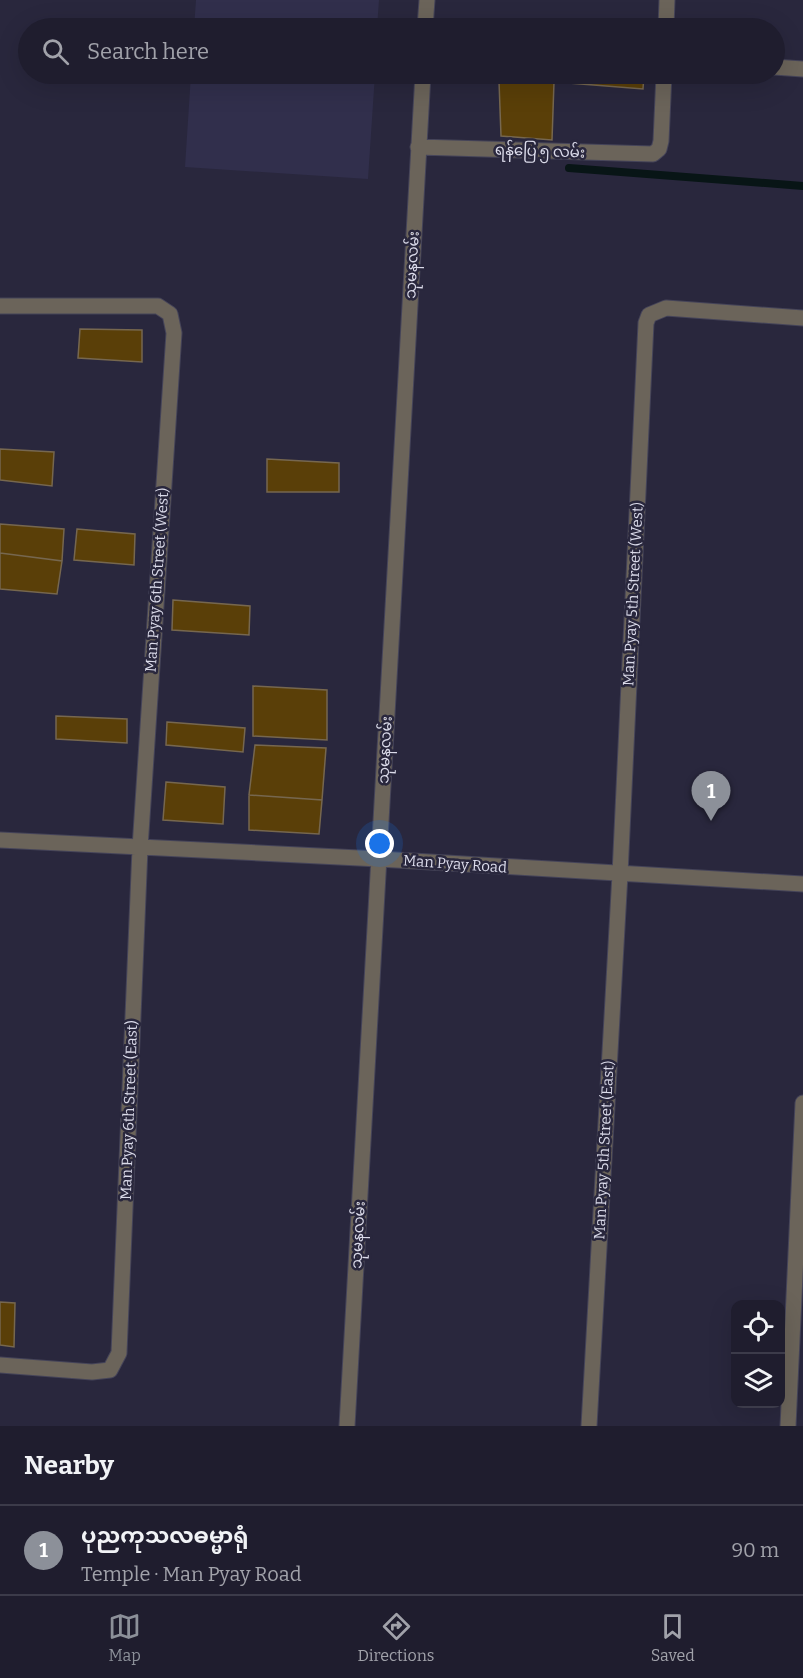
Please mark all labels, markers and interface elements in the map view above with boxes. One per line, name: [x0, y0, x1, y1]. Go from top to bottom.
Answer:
search box: [18, 18, 785, 84]
icon: search: [39, 35, 72, 68]
text: Search here: [87, 38, 209, 65]
street label: ရန်ပြေ ၅ လမ်း: [495, 139, 585, 165]
street label: သုမနလမ်း: [400, 231, 426, 299]
street label: Man Pyay 6th Street (West): [142, 487, 172, 673]
street label: Man Pyay 5th Street (West): [619, 502, 647, 686]
street label: သုမနလမ်း: [373, 716, 399, 784]
pin: 1: [692, 772, 730, 821]
your location: [365, 829, 394, 858]
street label: Man Pyay Road: [402, 851, 508, 877]
street label: Man Pyay 6th Street (East): [117, 1020, 141, 1200]
street label: Man Pyay 5th Street (East): [590, 1060, 618, 1240]
street label: သုမနလမ်း: [346, 1201, 372, 1269]
map controls: [731, 1300, 785, 1408]
button: locate: [731, 1300, 785, 1354]
button: layers: [731, 1354, 785, 1408]
text: Nearby: [24, 1450, 114, 1481]
text: ပုညကုသလဓမ္မာရုံ: [81, 1522, 249, 1549]
text: 1: [39, 1538, 48, 1562]
text: 90 m: [731, 1538, 779, 1562]
text: Temple · Man Pyay Road: [81, 1562, 302, 1586]
tab: Map: [108, 1610, 141, 1665]
tab: Directions: [358, 1610, 435, 1665]
tab: Saved: [651, 1610, 695, 1665]

